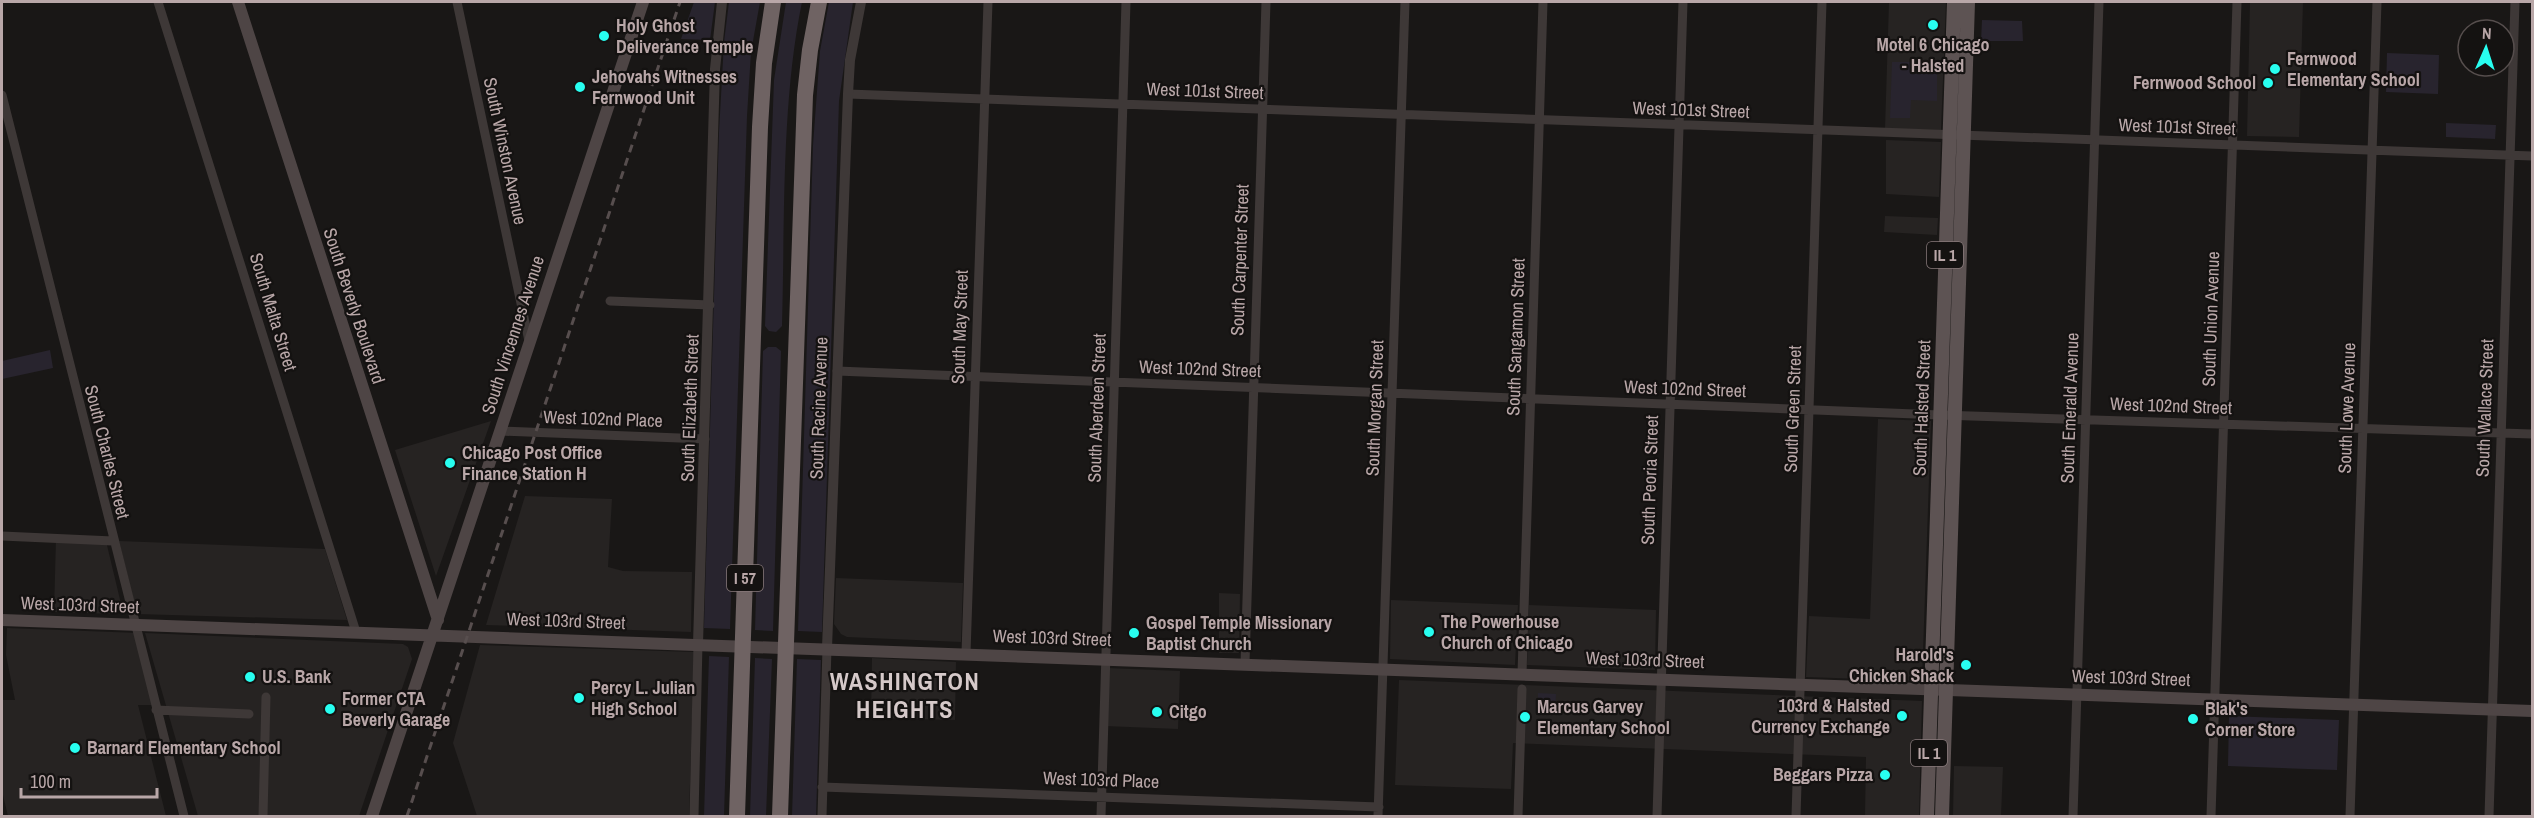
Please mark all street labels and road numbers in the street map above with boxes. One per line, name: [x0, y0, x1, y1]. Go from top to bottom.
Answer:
street label: South Winston Avenue: [478, 75, 533, 227]
street label: West 101st Street: [1146, 76, 1264, 105]
street label: West 101st Street: [1632, 95, 1750, 124]
street label: West 101st Street: [2118, 112, 2236, 141]
street label: South Carpenter Street: [1224, 184, 1255, 336]
street label: South Beverly Boulevard: [317, 225, 391, 387]
road number: IL 1: [1927, 242, 1963, 268]
street label: South Malta Street: [244, 250, 303, 374]
street label: South Union Avenue: [2196, 251, 2225, 387]
street label: South Vincennes Avenue: [475, 252, 550, 417]
street label: South Sangamon Street: [1500, 258, 1531, 416]
street label: South May Street: [945, 270, 974, 384]
street label: South Emerald Avenue: [2054, 332, 2085, 484]
street label: South Aberdeen Street: [1081, 333, 1112, 483]
street label: South Elizabeth Street: [674, 334, 705, 482]
street label: South Racine Avenue: [804, 336, 833, 480]
street label: South Morgan Street: [1360, 339, 1389, 476]
street label: South Halsted Street: [1907, 339, 1936, 476]
street label: South Wallace Street: [2470, 339, 2499, 477]
street label: South Lowe Avenue: [2332, 342, 2361, 474]
street label: South Green Street: [1778, 345, 1807, 473]
street label: West 102nd Street: [1139, 354, 1261, 383]
street label: West 102nd Street: [1624, 374, 1746, 403]
street label: South Charles Street: [79, 382, 136, 521]
street label: West 102nd Street: [2110, 391, 2232, 420]
street label: West 102nd Place: [543, 404, 663, 433]
street label: South Peoria Street: [1635, 415, 1664, 545]
road number: I 57: [727, 565, 763, 591]
street label: West 103rd Street: [20, 590, 140, 619]
street label: West 103rd Street: [506, 606, 626, 635]
street label: West 103rd Street: [992, 623, 1112, 652]
street label: West 103rd Street: [1585, 645, 1705, 674]
street label: West 103rd Street: [2071, 663, 2191, 692]
road number: IL 1: [1911, 740, 1947, 766]
street label: West 103rd Place: [1042, 765, 1160, 794]

